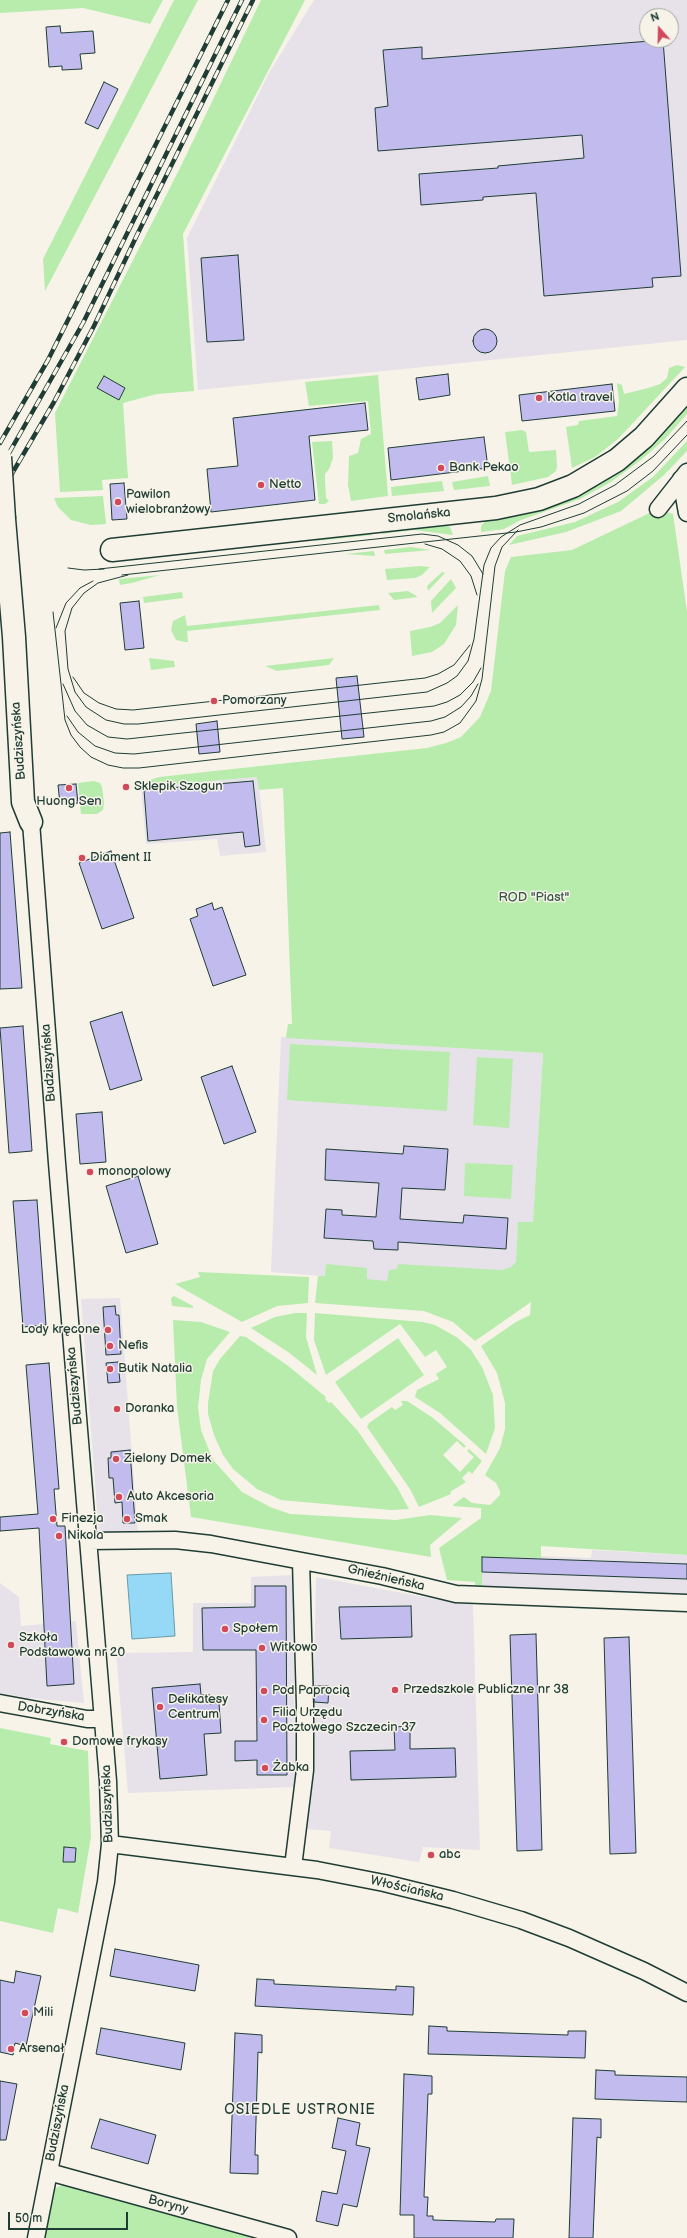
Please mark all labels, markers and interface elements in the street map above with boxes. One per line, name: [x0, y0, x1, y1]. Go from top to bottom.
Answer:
north arrow: [639, 8, 679, 48]
text: N: [649, 10, 661, 25]
place label: Kotla travel: [547, 390, 613, 406]
marker: Kotla travel: [534, 393, 544, 403]
place label: Bank Pekao: [449, 460, 519, 476]
marker: Bank Pekao: [436, 463, 446, 473]
place label: Netto: [269, 477, 301, 493]
marker: Netto: [256, 480, 266, 490]
place label: Pawilon wielobranżowy: [126, 487, 210, 518]
marker: Pawilon wielobranżowy: [113, 497, 123, 507]
street label: Smolańska: [387, 505, 451, 527]
place label: Pomorzany: [222, 693, 287, 709]
marker: Pomorzany: [209, 696, 219, 706]
street label: Budziszyńska: [8, 701, 30, 781]
place label: Sklepik Szogun: [134, 779, 223, 795]
marker: Sklepik Szogun: [121, 782, 131, 792]
marker: Huong Sen: [64, 783, 74, 793]
place label: Huong Sen: [36, 794, 102, 810]
place label: Diament II: [90, 850, 151, 866]
marker: Diament II: [77, 853, 87, 863]
park label: ROD "Piast": [499, 890, 569, 906]
street label: Budziszyńska: [38, 1023, 60, 1103]
place label: monopolowy: [98, 1164, 171, 1180]
marker: monopolowy: [85, 1167, 95, 1177]
place label: Lody kręcone: [21, 1322, 100, 1338]
marker: Lody kręcone: [103, 1325, 113, 1335]
place label: Nefis: [118, 1338, 148, 1354]
marker: Nefis: [105, 1341, 115, 1351]
street label: Budziszyńska: [64, 1346, 86, 1426]
place label: Butik Natalia: [118, 1361, 192, 1377]
marker: Butik Natalia: [105, 1364, 115, 1374]
place label: Doranka: [125, 1401, 174, 1417]
marker: Doranka: [112, 1404, 122, 1414]
place label: Zielony Domek: [124, 1451, 211, 1467]
marker: Zielony Domek: [111, 1454, 121, 1464]
place label: Auto Akcesoria: [127, 1489, 214, 1505]
marker: Auto Akcesoria: [114, 1492, 124, 1502]
place label: Finezja: [61, 1511, 104, 1527]
place label: Smak: [135, 1511, 167, 1527]
marker: Finezja: [48, 1514, 58, 1524]
marker: Smak: [122, 1514, 132, 1524]
place label: Nikola: [67, 1528, 104, 1544]
marker: Nikola: [54, 1531, 64, 1541]
street label: Gnieźnieńska: [346, 1562, 426, 1594]
place label: Społem: [233, 1621, 278, 1637]
marker: Społem: [220, 1624, 230, 1634]
place label: Szkoła Podstawowa nr 20: [19, 1630, 125, 1661]
marker: Szkoła Podstawowa nr 20: [6, 1640, 16, 1650]
place label: Witkowo: [270, 1640, 318, 1656]
marker: Witkowo: [257, 1643, 267, 1653]
place label: Przedszkole Publiczne nr 38: [403, 1682, 569, 1698]
place label: Pod Paprocią: [272, 1683, 350, 1699]
marker: Przedszkole Publiczne nr 38: [390, 1685, 400, 1695]
marker: Pod Paprocią: [259, 1686, 269, 1696]
place label: Delikatesy Centrum: [168, 1692, 228, 1723]
street label: Dobrzyńska: [16, 1699, 86, 1725]
marker: Delikatesy Centrum: [155, 1702, 165, 1712]
place label: Filia Urzędu Pocztowego Szczecin 37: [272, 1705, 416, 1736]
marker: Filia Urzędu Pocztowego Szczecin 37: [259, 1715, 269, 1725]
place label: Domowe frykasy: [72, 1734, 168, 1750]
marker: Domowe frykasy: [59, 1737, 69, 1747]
place label: Żabka: [273, 1760, 309, 1776]
marker: Żabka: [260, 1763, 270, 1773]
street label: Budziszyńska: [99, 1765, 117, 1843]
place label: abc: [439, 1847, 461, 1863]
marker: abc: [426, 1850, 436, 1860]
street label: Włościańska: [369, 1873, 445, 1905]
place label: Mili: [33, 2005, 53, 2021]
marker: Mili: [20, 2008, 30, 2018]
place label: Arsenał: [19, 2041, 64, 2057]
marker: Arsenał: [6, 2044, 16, 2054]
street label: Budziszyńska: [43, 2083, 73, 2163]
district label: OSIEDLE USTRONIE: [224, 2102, 376, 2118]
street label: Boryny: [146, 2192, 190, 2218]
scale bar: [10, 2204, 130, 2230]
text: 50 m: [15, 2211, 42, 2226]

